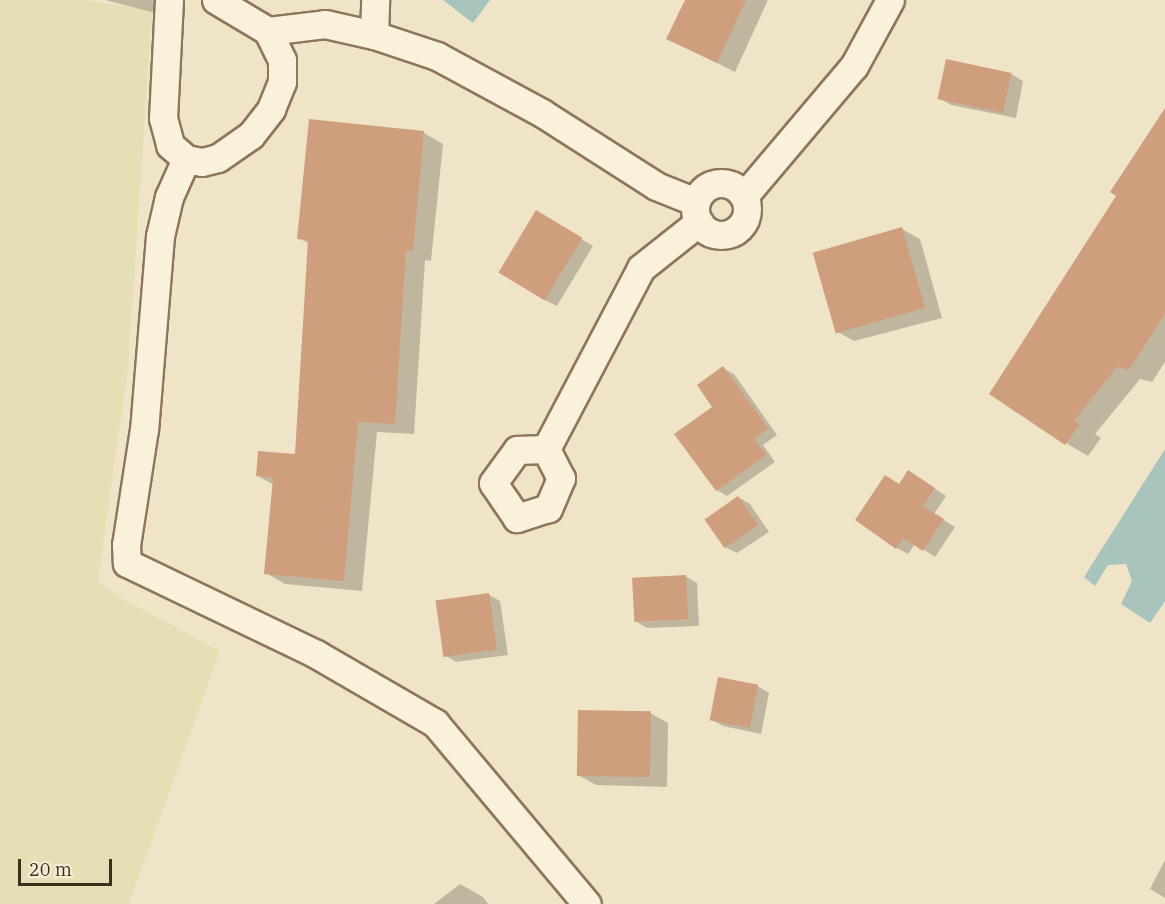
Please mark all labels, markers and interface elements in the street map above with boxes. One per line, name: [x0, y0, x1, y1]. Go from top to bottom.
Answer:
scale bar: [21, 847, 116, 885]
text: 20 m: [29, 858, 72, 881]

